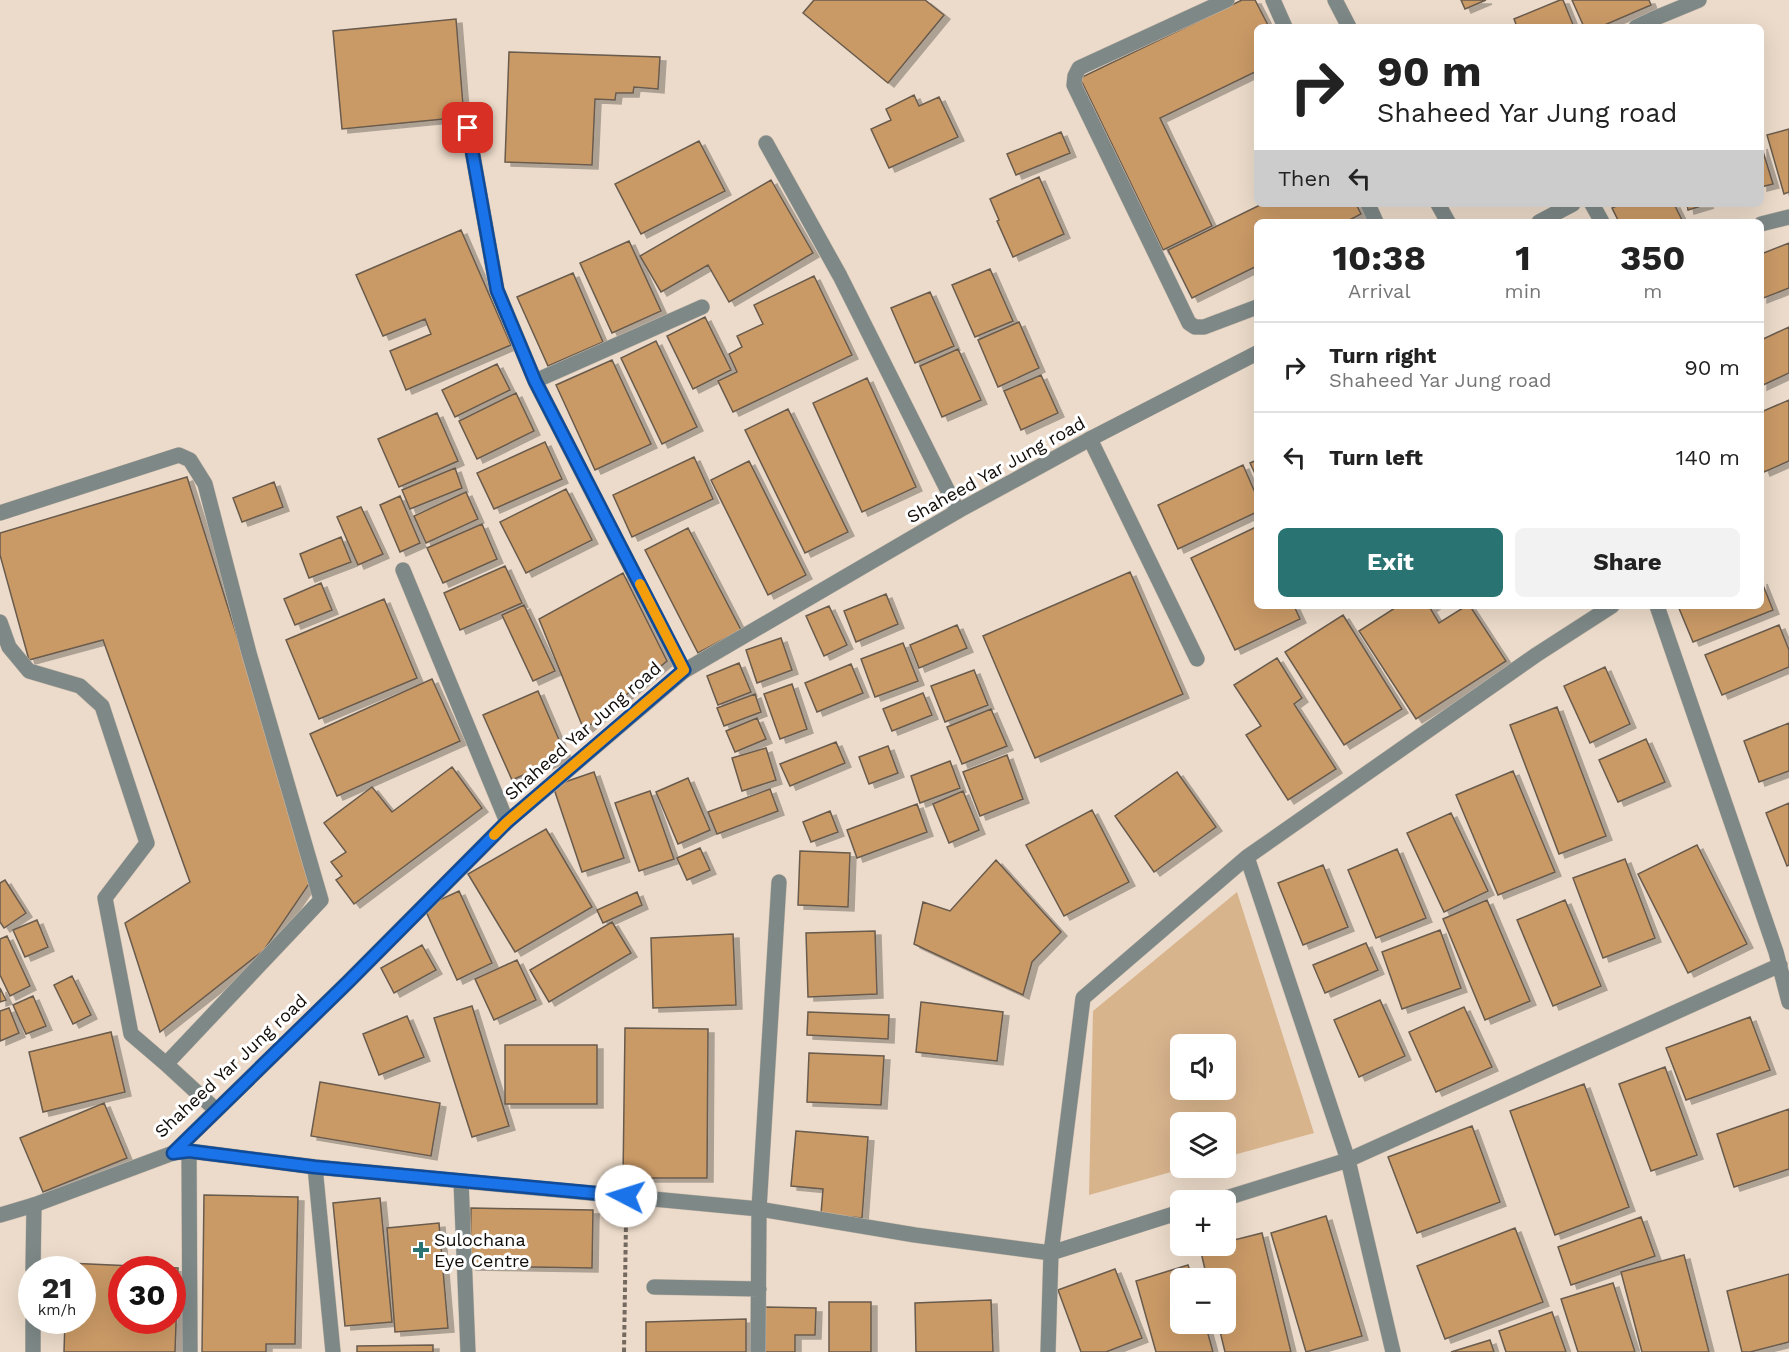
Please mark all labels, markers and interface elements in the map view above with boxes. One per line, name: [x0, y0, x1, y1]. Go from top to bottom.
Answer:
text: 90 m: [1377, 47, 1481, 96]
icon: right: [1278, 48, 1356, 126]
text: Shaheed Yar Jung road: [1377, 97, 1677, 129]
pin: [442, 102, 493, 153]
icon: arrive: [451, 111, 484, 144]
icon: left: [1343, 162, 1376, 195]
text: Then: [1278, 166, 1331, 191]
text: 10:38: [1333, 237, 1426, 279]
text: 1: [1515, 237, 1531, 279]
text: 350: [1620, 237, 1685, 279]
text: Arrival: [1348, 279, 1411, 303]
text: min: [1505, 279, 1541, 303]
text: m: [1643, 279, 1662, 303]
text: Turn right: [1329, 343, 1436, 368]
icon: right: [1278, 351, 1311, 384]
text: 90 m: [1684, 355, 1740, 380]
text: Shaheed Yar Jung road: [1329, 368, 1552, 392]
street label: Shaheed Yar Jung road: [903, 412, 1088, 527]
icon: left: [1278, 441, 1311, 474]
text: Turn left: [1329, 445, 1423, 470]
text: 140 m: [1676, 445, 1740, 470]
button: Exit: [1278, 528, 1503, 597]
button: Share: [1515, 528, 1740, 597]
street label: Shaheed Yar Jung road: [500, 657, 665, 804]
street label: Shaheed Yar Jung road: [150, 990, 311, 1142]
map controls: [1170, 1034, 1236, 1334]
button: sound: [1170, 1034, 1236, 1100]
button: layers: [1170, 1112, 1236, 1178]
position arrow: [594, 1164, 658, 1228]
button: +: [1170, 1190, 1236, 1256]
place label: Sulochana Eye Centre: [434, 1229, 529, 1271]
marker: Sulochana Eye Centre: [412, 1241, 430, 1259]
speed limit sign: 30: [108, 1256, 186, 1334]
button: −: [1170, 1268, 1236, 1334]
text: 21: [42, 1270, 72, 1305]
text: km/h: [38, 1301, 76, 1319]

